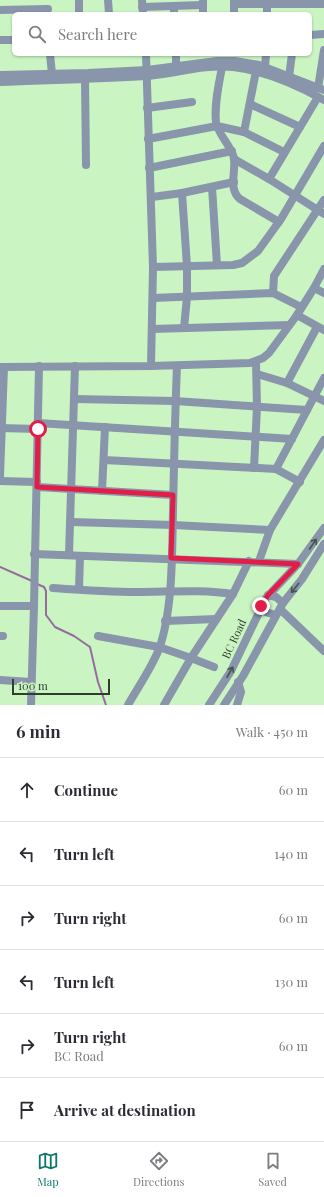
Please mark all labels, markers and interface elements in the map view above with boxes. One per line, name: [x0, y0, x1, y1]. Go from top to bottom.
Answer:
search box: [12, 12, 312, 56]
icon: search: [26, 23, 48, 45]
text: Search here: [58, 24, 137, 44]
route start: [29, 420, 47, 438]
one-way arrow: [309, 539, 317, 550]
one-way arrow: [290, 583, 299, 593]
route end: [252, 597, 270, 615]
street label: BC Road: [218, 616, 250, 661]
one-way arrow: [226, 666, 234, 678]
scale bar: [12, 677, 110, 696]
text: 100 m: [18, 678, 48, 693]
text: 6 min: [16, 720, 61, 742]
text: Walk · 450 m: [236, 723, 308, 740]
icon: ahead: [16, 779, 38, 801]
text: Continue: [54, 780, 118, 800]
text: 60 m: [279, 781, 308, 798]
icon: left: [16, 843, 38, 865]
text: Turn left: [54, 844, 115, 864]
text: 140 m: [274, 845, 308, 862]
icon: right: [16, 907, 38, 929]
text: Turn right: [54, 908, 127, 928]
text: 60 m: [279, 909, 308, 926]
icon: left: [16, 971, 38, 993]
text: Turn left: [54, 972, 115, 992]
text: 130 m: [275, 973, 308, 990]
text: Turn right: [54, 1027, 127, 1047]
icon: right: [16, 1035, 38, 1057]
text: 60 m: [279, 1037, 308, 1054]
text: BC Road: [54, 1047, 104, 1064]
icon: arrive: [16, 1099, 38, 1121]
text: Arrive at destination: [54, 1100, 196, 1120]
tab: Map: [37, 1150, 59, 1189]
tab: Directions: [133, 1150, 184, 1189]
tab: Saved: [258, 1150, 287, 1189]

